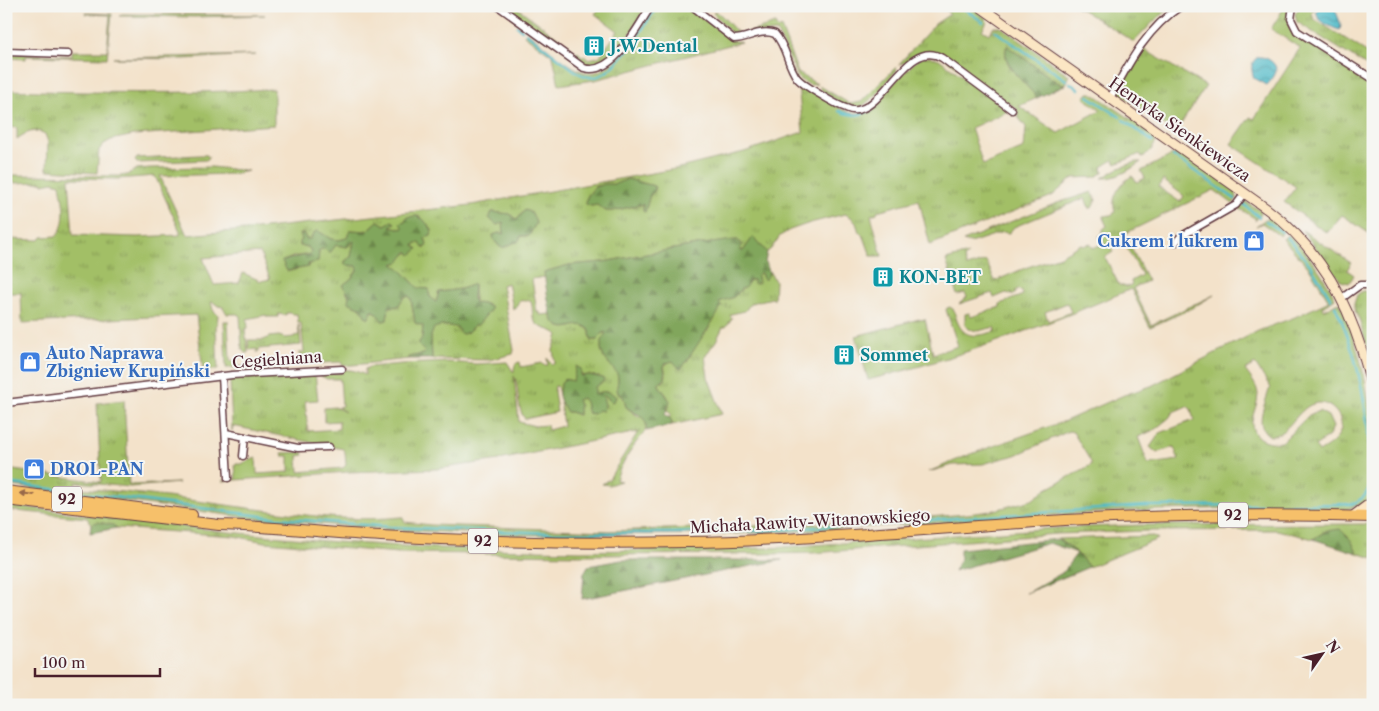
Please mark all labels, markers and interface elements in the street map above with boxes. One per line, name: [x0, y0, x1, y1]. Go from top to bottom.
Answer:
building icon: J.W.Dental: [582, 34, 606, 58]
place label: J.W.Dental: [607, 36, 698, 56]
street label: Henryka Sienkiewicza: [1105, 72, 1255, 186]
shop icon: Cukrem i lukrem: [1242, 229, 1266, 253]
place label: Cukrem i lukrem: [1097, 231, 1238, 251]
building icon: KON-BET: [871, 265, 895, 289]
place label: KON-BET: [899, 267, 982, 287]
place label: Auto Naprawa Zbigniew Krupiński: [45, 343, 210, 381]
building icon: Sommet: [832, 343, 856, 367]
place label: Sommet: [860, 345, 929, 365]
street label: Cegielniana: [231, 346, 323, 372]
shop icon: Auto Naprawa Zbigniew Krupiński: [18, 350, 42, 374]
shop icon: DROL-PAN: [22, 457, 46, 481]
place label: DROL-PAN: [50, 459, 144, 479]
road number: 92: [52, 486, 82, 512]
one-way arrow: [19, 489, 35, 497]
road number: 92: [1218, 502, 1248, 528]
street label: Michała Rawity-Witanowskiego: [689, 505, 931, 537]
road number: 92: [468, 528, 498, 554]
north arrow: [1296, 628, 1346, 678]
text: N: [1322, 637, 1344, 657]
scale bar: [35, 646, 160, 678]
text: 100 m: [42, 653, 85, 672]

